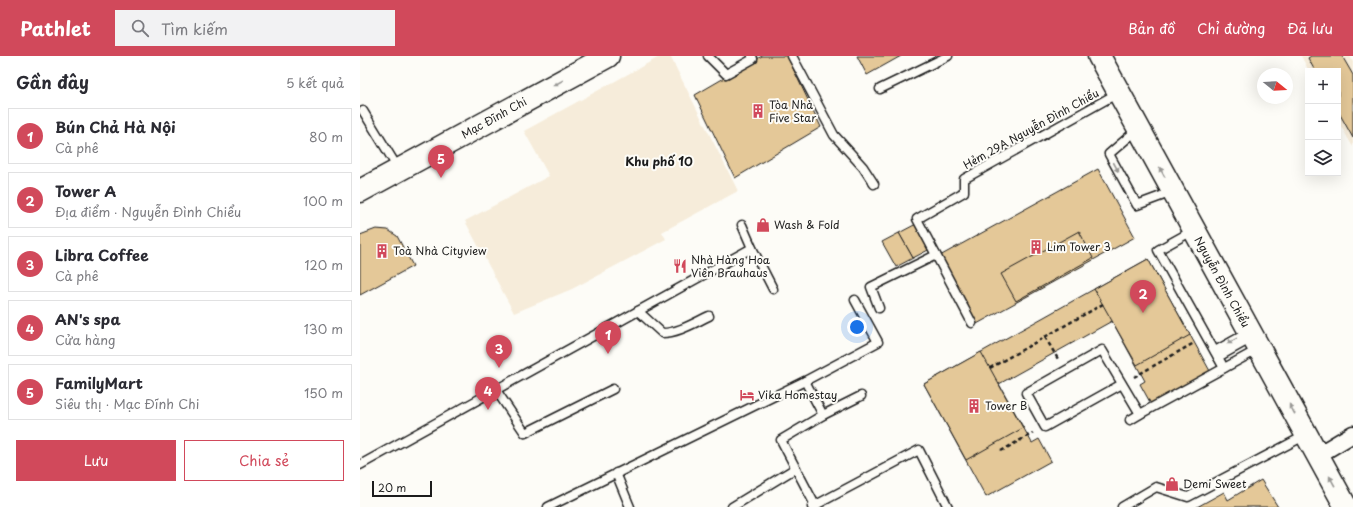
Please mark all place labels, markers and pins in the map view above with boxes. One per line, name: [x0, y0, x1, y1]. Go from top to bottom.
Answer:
place label: Tòa Nhà Five Star: [769, 96, 816, 126]
building icon: Tòa Nhà Five Star: [750, 103, 766, 119]
pin: 5: [428, 145, 454, 178]
place label: Wash & Fold: [774, 216, 840, 233]
shop icon: Wash & Fold: [755, 217, 771, 233]
place label: Lim Tower 3: [1047, 238, 1111, 255]
building icon: Lim Tower 3: [1028, 239, 1044, 255]
place label: Toà Nhà Cityview: [393, 242, 487, 259]
building icon: Toà Nhà Cityview: [374, 243, 390, 259]
place label: Nhà Hàng Hoa Viên Brauhaus: [691, 251, 771, 281]
restaurant icon: Nhà Hàng Hoa Viên Brauhaus: [672, 258, 688, 274]
pin: 2: [1130, 280, 1156, 313]
pin: 1: [595, 321, 621, 354]
pin: 3: [486, 335, 512, 368]
pin: 4: [475, 377, 501, 410]
place label: Vika Homestay: [758, 386, 837, 403]
hotel icon: Vika Homestay: [739, 387, 755, 403]
place label: Tower B: [985, 397, 1027, 414]
building icon: Tower B: [966, 398, 982, 414]
place label: Demi Sweet: [1183, 475, 1247, 492]
shop icon: Demi Sweet: [1164, 476, 1180, 492]

